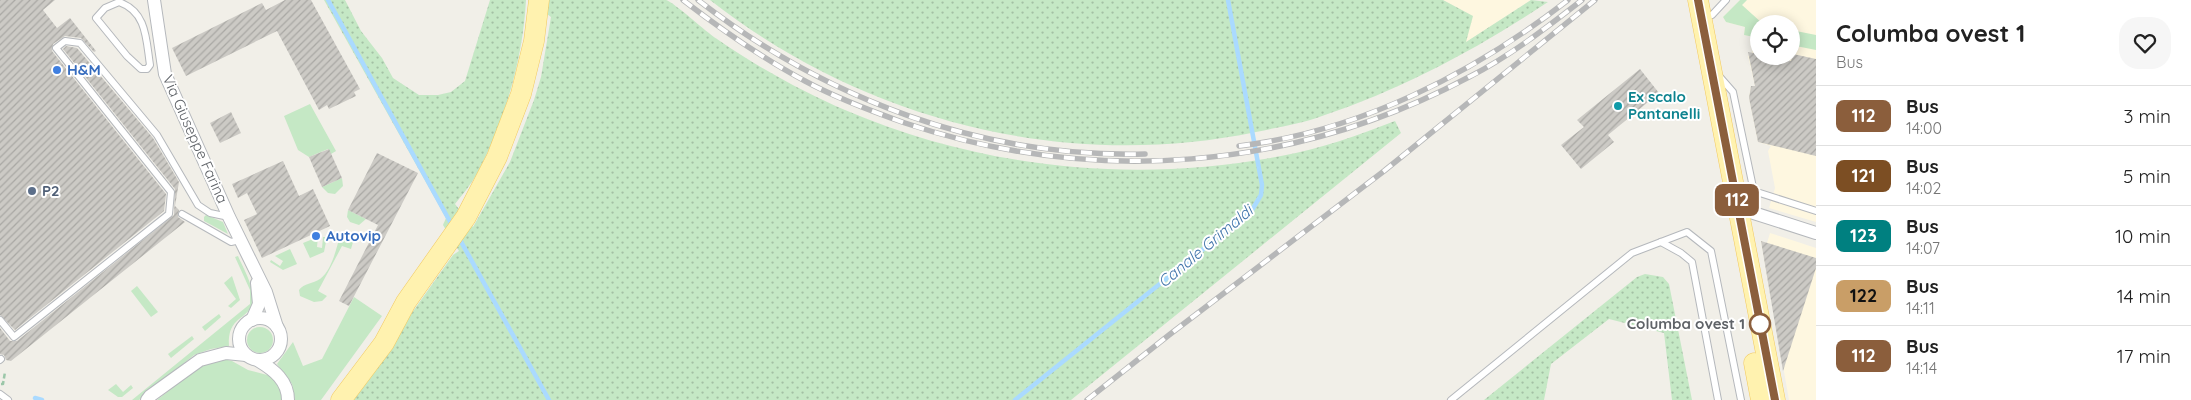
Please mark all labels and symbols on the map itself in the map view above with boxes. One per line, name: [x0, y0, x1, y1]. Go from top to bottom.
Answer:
place label: H&M: [67, 60, 101, 79]
marker: H&M: [51, 64, 63, 76]
street label: Via Giuseppe Farina: [159, 72, 232, 206]
place label: Ex scalo Pantanelli: [1628, 87, 1700, 123]
marker: Ex scalo Pantanelli: [1612, 100, 1624, 112]
place label: P2: [42, 181, 60, 200]
line badge: 112: [1708, 184, 1766, 216]
marker: P2: [26, 185, 38, 197]
water label: Canale Grimaldi: [1154, 200, 1258, 291]
place label: Autovip: [326, 226, 381, 245]
marker: Autovip: [310, 230, 322, 242]
marker: Columba ovest 1: [1749, 313, 1771, 335]
place label: Columba ovest 1: [1627, 314, 1745, 333]

